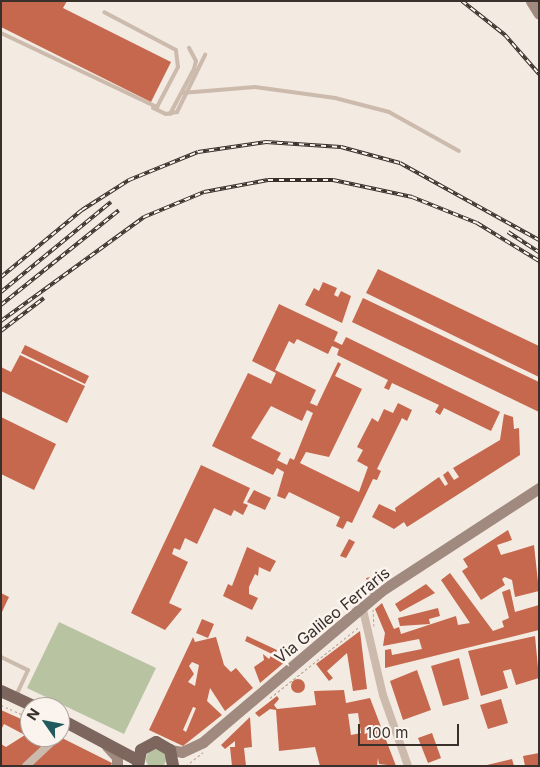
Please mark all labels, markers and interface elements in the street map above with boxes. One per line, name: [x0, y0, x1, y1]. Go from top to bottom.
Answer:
street label: Via Galileo Ferraris: [271, 563, 393, 667]
north arrow: [20, 697, 70, 747]
text: N: [23, 705, 43, 723]
scale bar: [360, 714, 461, 746]
text: 100 m: [366, 723, 408, 742]

